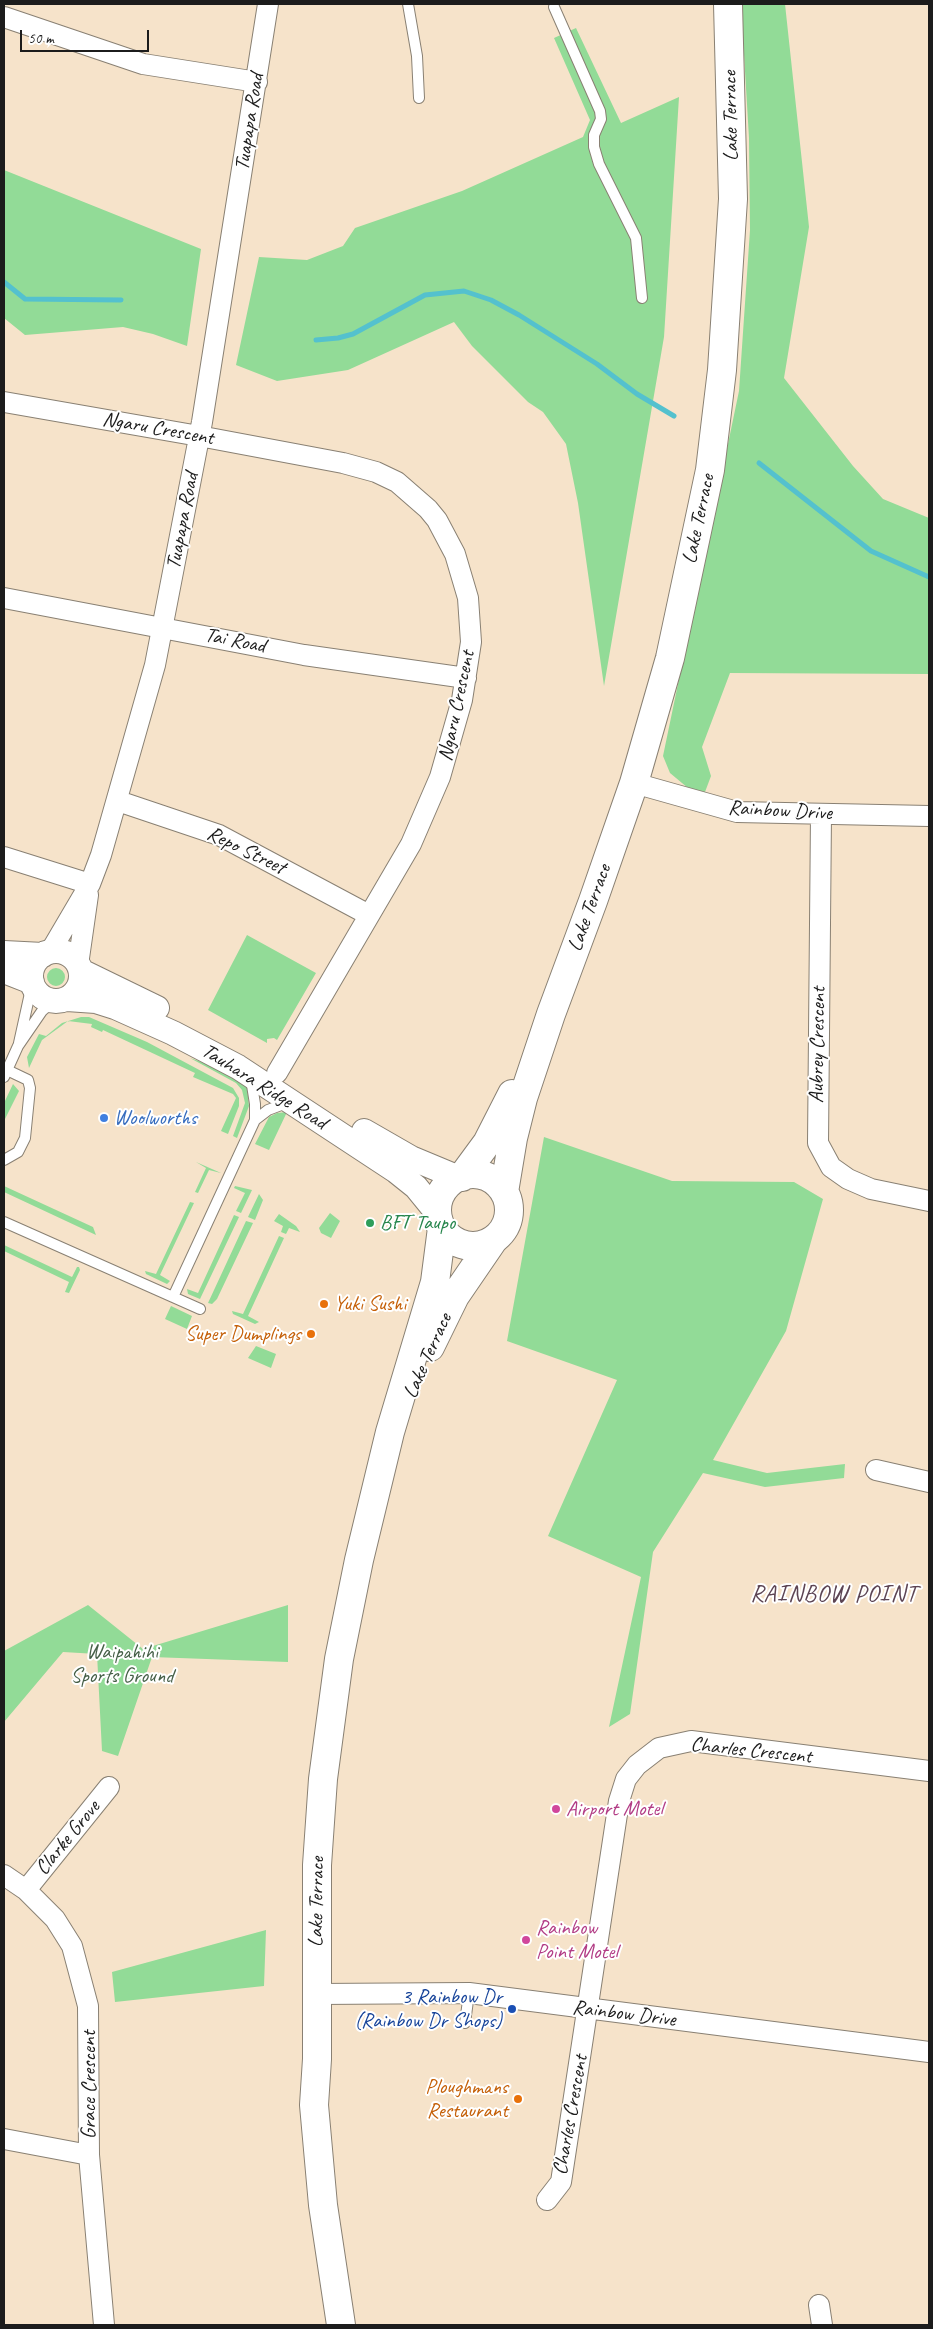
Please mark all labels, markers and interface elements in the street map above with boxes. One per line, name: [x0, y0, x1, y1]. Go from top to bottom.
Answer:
scale bar: [22, 20, 151, 52]
text: 50 m: [28, 29, 54, 48]
street label: Lake Terrace: [718, 71, 744, 161]
street label: Tuapapa Road: [230, 72, 270, 172]
street label: Ngaru Crescent: [100, 407, 216, 451]
street label: Tuapapa Road: [161, 471, 205, 571]
street label: Lake Terrace: [677, 472, 721, 566]
street label: Tai Road: [203, 623, 267, 659]
street label: Ngaru Crescent: [433, 648, 481, 764]
street label: Rainbow Drive: [727, 796, 833, 826]
street label: Repo Street: [203, 821, 289, 881]
street label: Lake Terrace: [563, 861, 617, 955]
street label: Aubrey Crescent: [804, 987, 832, 1103]
street label: Tauhara Ridge Road: [197, 1038, 331, 1136]
place label: Woolworths: [114, 1105, 197, 1131]
marker: Woolworths: [98, 1112, 110, 1124]
place label: BFT Taupo: [380, 1210, 455, 1236]
marker: BFT Taupo: [364, 1217, 376, 1229]
place label: Yuki Sushi: [334, 1291, 406, 1317]
marker: Yuki Sushi: [318, 1298, 330, 1310]
street label: Lake Terrace: [398, 1310, 458, 1402]
place label: Super Dumplings: [185, 1321, 301, 1347]
marker: Super Dumplings: [305, 1328, 317, 1340]
district label: RAINBOW POINT: [750, 1581, 918, 1609]
park label: Waipahihi Sports Ground: [71, 1639, 173, 1689]
street label: Charles Crescent: [689, 1732, 813, 1770]
street label: Clarke Grove: [30, 1796, 106, 1880]
place label: Airport Motel: [566, 1796, 663, 1822]
marker: Airport Motel: [550, 1803, 562, 1815]
street label: Lake Terrace: [304, 1857, 330, 1947]
place label: Rainbow Point Motel: [536, 1915, 618, 1965]
marker: Rainbow Point Motel: [520, 1934, 532, 1946]
place label: 3 Rainbow Dr (Rainbow Dr Shops): [354, 1984, 502, 2034]
street label: Rainbow Drive: [571, 1995, 677, 2033]
marker: 3 Rainbow Dr (Rainbow Dr Shops): [506, 2003, 518, 2015]
street label: Grace Crescent: [76, 2031, 102, 2139]
street label: Charles Crescent: [548, 2053, 594, 2177]
place label: Ploughmans Restaurant: [425, 2074, 508, 2124]
marker: Ploughmans Restaurant: [512, 2093, 524, 2105]

